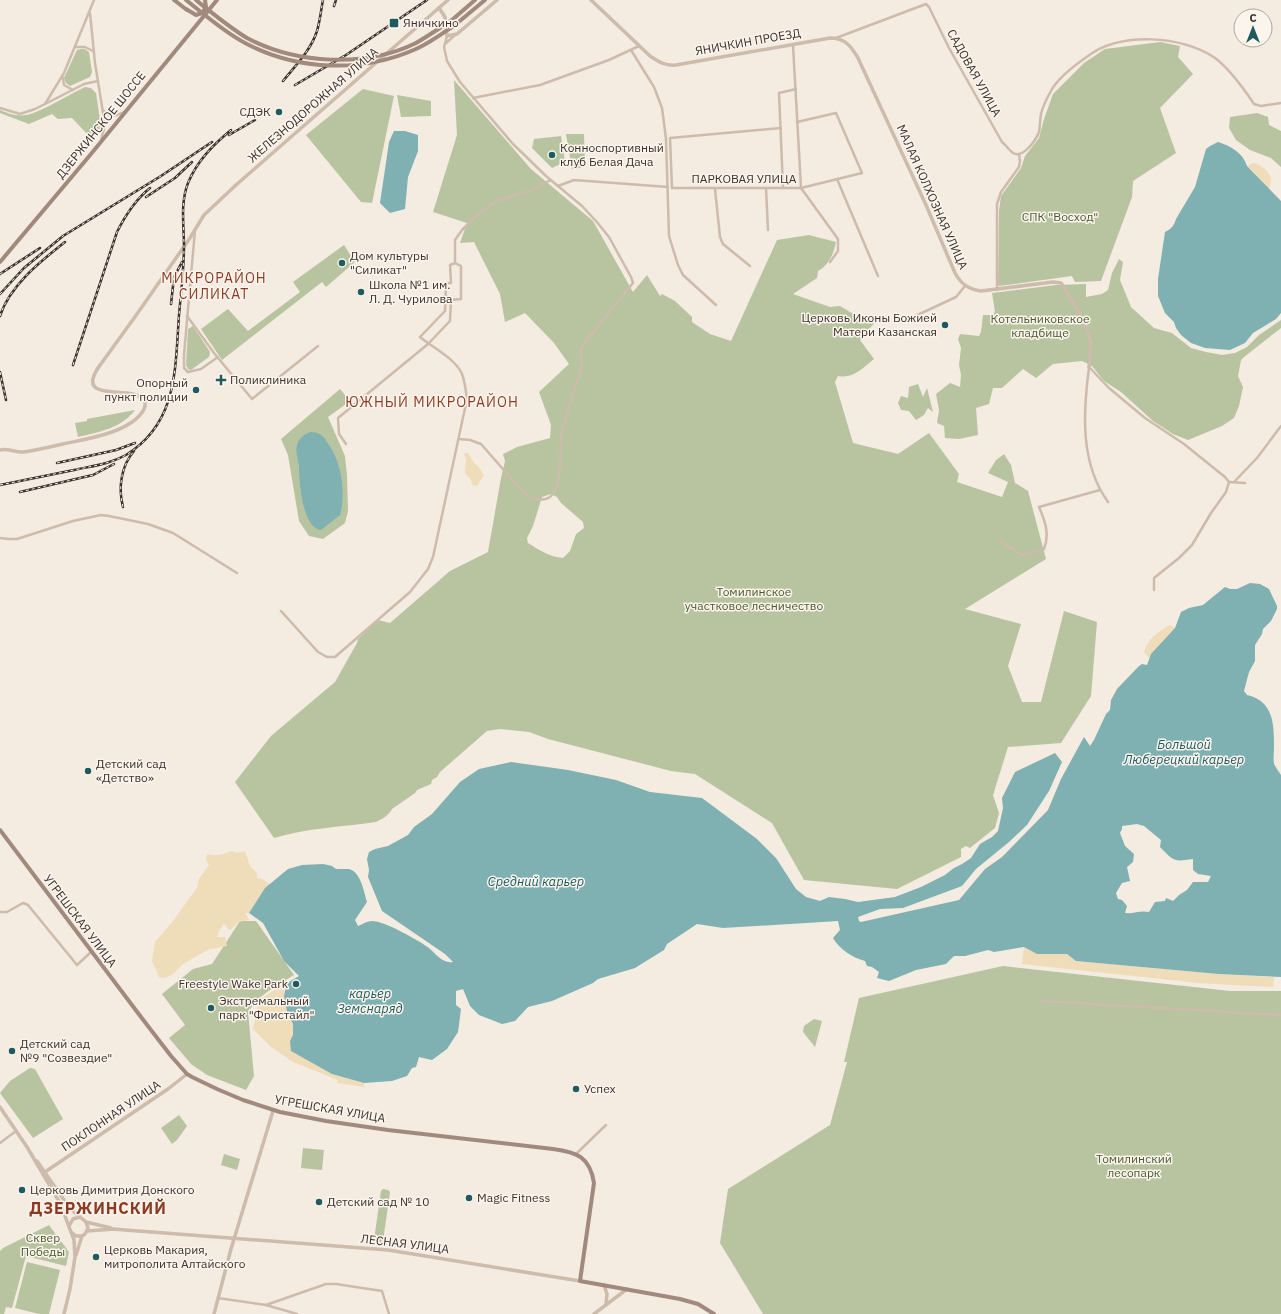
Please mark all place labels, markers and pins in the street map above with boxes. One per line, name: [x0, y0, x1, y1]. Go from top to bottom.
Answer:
place label: Яничкино: [403, 15, 459, 30]
marker: Яничкино: [388, 17, 400, 29]
place label: СДЭК: [239, 104, 271, 119]
marker: СДЭК: [274, 107, 284, 117]
place label: Конноспортивный клуб Белая Дача: [560, 140, 664, 169]
marker: Конноспортивный клуб Белая Дача: [547, 150, 557, 160]
place label: Дом культуры "Силикат": [350, 248, 429, 277]
marker: Дом культуры "Силикат": [337, 258, 347, 268]
place label: Школа №1 им. Л. Д. Чурилова: [369, 277, 453, 306]
marker: Школа №1 им. Л. Д. Чурилова: [356, 287, 366, 297]
place label: Церковь Иконы Божией Матери Казанская: [802, 310, 937, 339]
marker: Церковь Иконы Божией Матери Казанская: [940, 320, 950, 330]
place label: Поликлиника: [230, 372, 307, 387]
marker: Поликлиника: [215, 374, 227, 386]
place label: Опорный пункт полиции: [104, 375, 188, 404]
marker: Опорный пункт полиции: [191, 385, 201, 395]
place label: Детский сад «Детство»: [96, 756, 166, 785]
marker: Детский сад «Детство»: [83, 766, 93, 776]
place label: Freestyle Wake Park: [179, 976, 289, 991]
marker: Freestyle Wake Park: [291, 979, 301, 989]
place label: Экстремальный парк "Фристайл": [219, 993, 315, 1022]
marker: Экстремальный парк "Фристайл": [206, 1003, 216, 1013]
place label: Детский сад №9 "Созвездие": [20, 1036, 112, 1065]
marker: Детский сад №9 "Созвездие": [7, 1046, 17, 1056]
place label: Успех: [584, 1081, 616, 1096]
marker: Успех: [571, 1084, 581, 1094]
place label: Церковь Димитрия Донского: [30, 1182, 195, 1197]
marker: Церковь Димитрия Донского: [17, 1185, 27, 1195]
place label: Magic Fitness: [477, 1190, 550, 1205]
marker: Magic Fitness: [464, 1193, 474, 1203]
place label: Детский сад № 10: [327, 1194, 429, 1209]
marker: Детский сад № 10: [314, 1197, 324, 1207]
place label: Церковь Макария, митрополита Алтайского: [104, 1242, 246, 1271]
marker: Церковь Макария, митрополита Алтайского: [91, 1252, 101, 1262]

